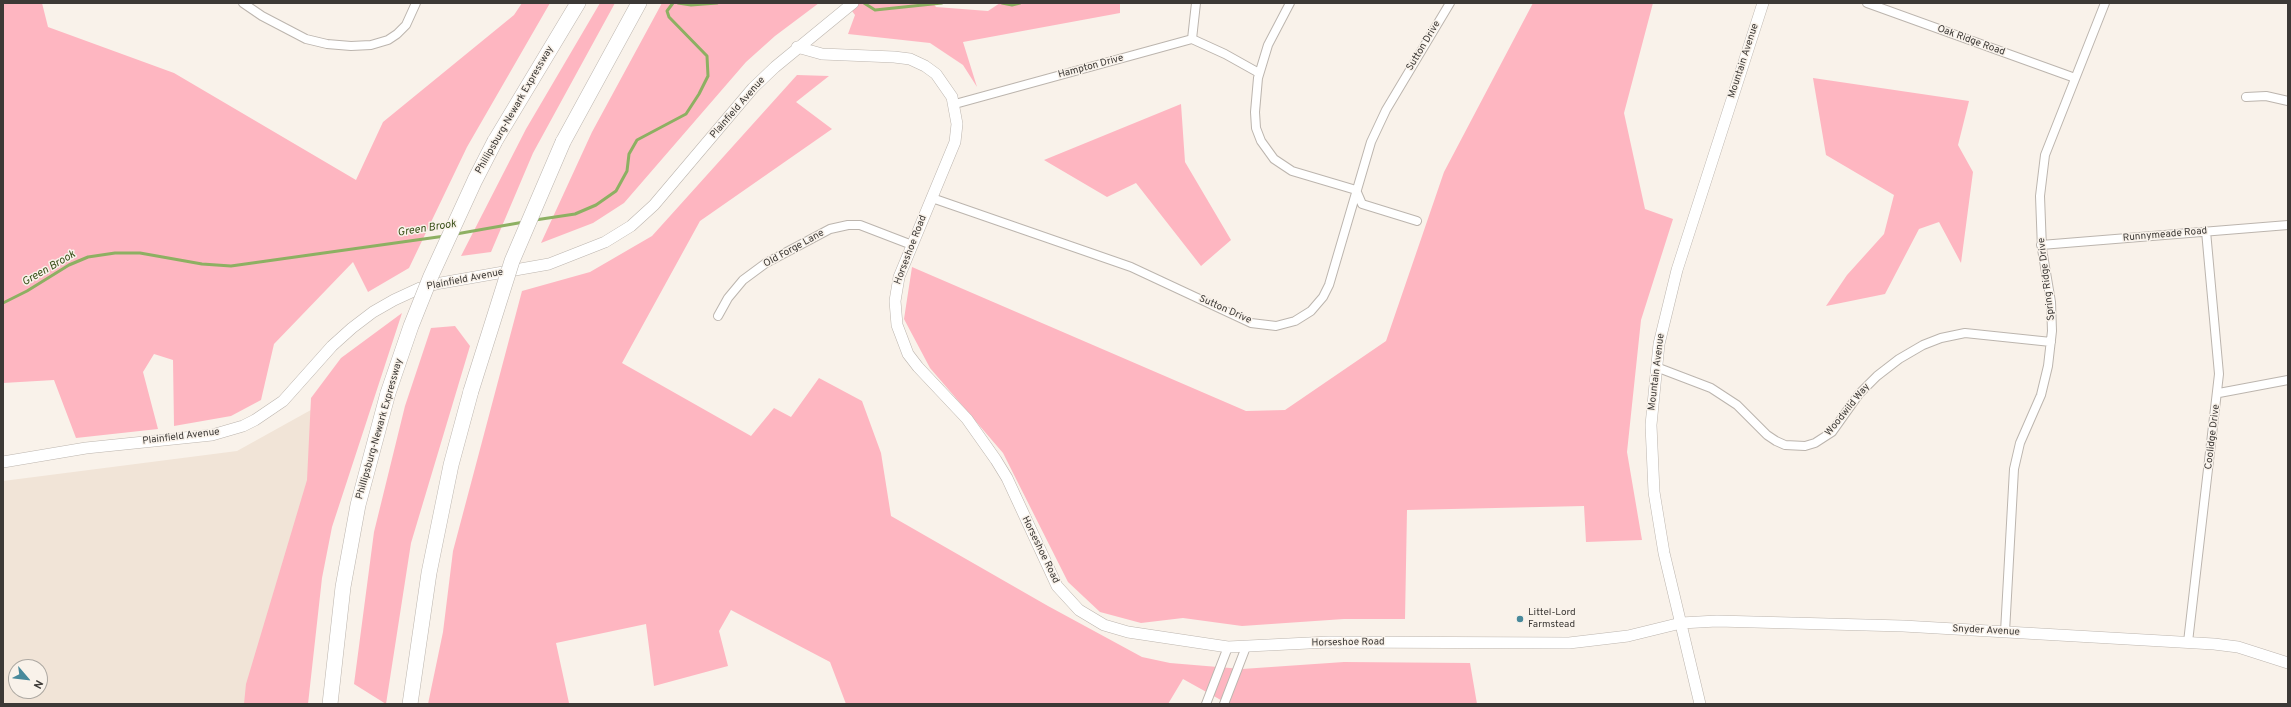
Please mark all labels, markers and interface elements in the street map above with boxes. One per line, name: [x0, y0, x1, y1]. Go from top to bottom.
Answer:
street label: Sutton Drive: [1404, 19, 1444, 73]
street label: Mountain Avenue: [1726, 22, 1762, 100]
street label: Oak Ridge Road: [1935, 23, 2007, 59]
street label: Phillipsburg-Newark Expressway: [473, 44, 557, 176]
street label: Hampton Drive: [1057, 53, 1125, 81]
street label: Plainfield Avenue: [708, 75, 768, 141]
street label: Horseshoe Road: [892, 214, 930, 286]
water label: Green Brook: [397, 218, 457, 240]
street label: Runnymeade Road: [2122, 225, 2208, 245]
street label: Old Forge Lane: [762, 227, 826, 271]
street label: Spring Ridge Drive: [2036, 237, 2058, 321]
water label: Green Brook: [20, 248, 78, 290]
street label: Plainfield Avenue: [426, 267, 504, 293]
street label: Sutton Drive: [1197, 293, 1253, 327]
street label: Mountain Avenue: [1646, 333, 1668, 411]
street label: Phillipsburg-Newark Expressway: [354, 357, 406, 501]
street label: Woodwild Way: [1823, 381, 1873, 439]
street label: Coolidge Drive: [2203, 404, 2223, 470]
street label: Plainfield Avenue: [142, 426, 220, 448]
street label: Horseshoe Road: [1019, 514, 1061, 586]
place label: Littel-Lord Farmstead: [1528, 607, 1576, 630]
marker: Littel-Lord Farmstead: [1515, 614, 1525, 624]
street label: Snyder Avenue: [1952, 623, 2020, 639]
street label: Horseshoe Road: [1311, 636, 1385, 650]
north arrow: [8, 659, 48, 699]
text: N: [30, 677, 46, 691]

